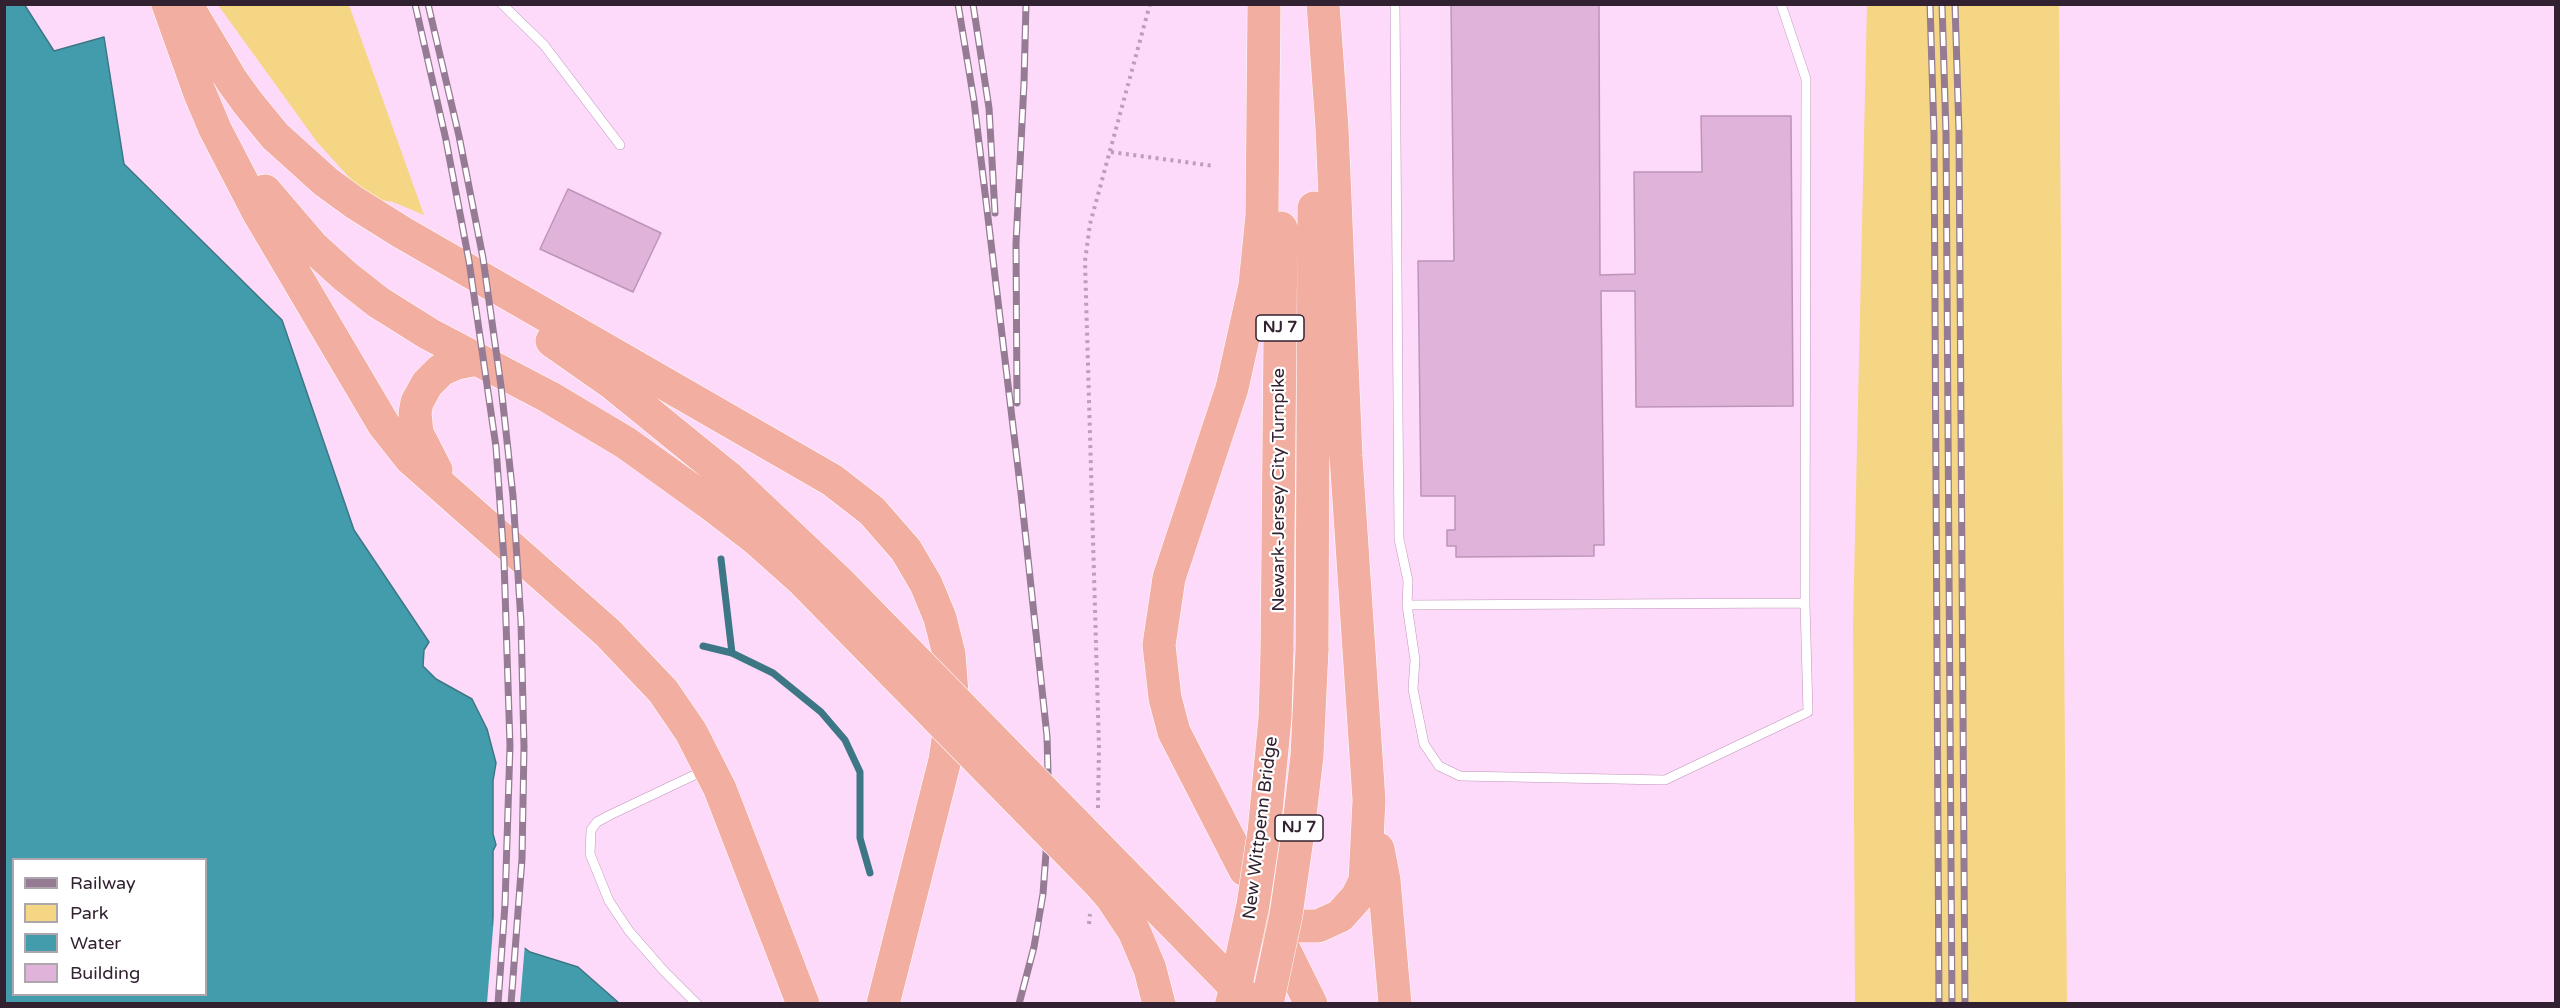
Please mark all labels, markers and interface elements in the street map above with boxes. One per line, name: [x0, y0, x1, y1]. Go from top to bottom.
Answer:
road number: NJ 7: [1256, 315, 1304, 341]
street label: Newark-Jersey City Turnpike: [1268, 368, 1290, 612]
street label: New Wittpenn Bridge: [1239, 735, 1283, 921]
road number: NJ 7: [1275, 815, 1323, 841]
legend: [12, 858, 207, 996]
text: Railway: [70, 872, 136, 894]
text: Park: [70, 902, 108, 924]
text: Water: [70, 932, 121, 954]
text: Building: [70, 962, 140, 984]

